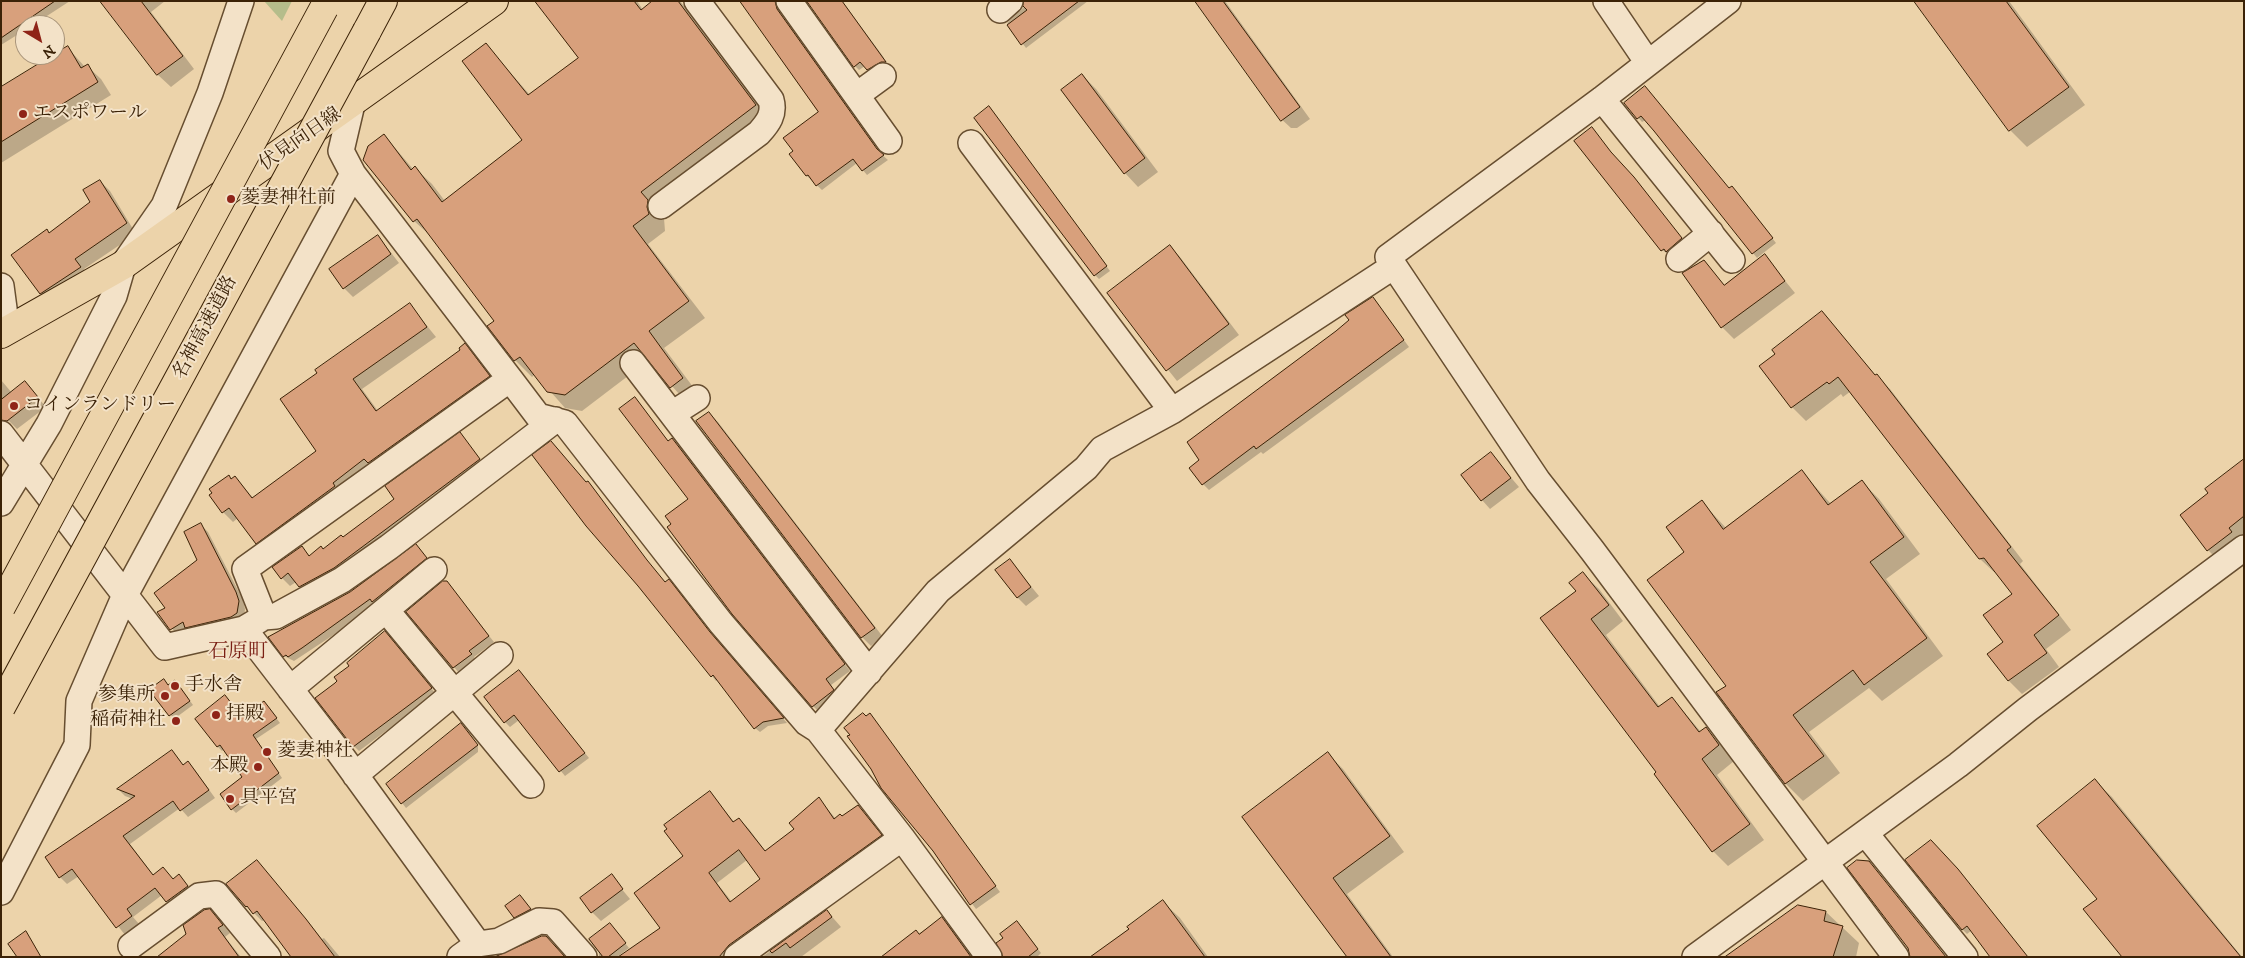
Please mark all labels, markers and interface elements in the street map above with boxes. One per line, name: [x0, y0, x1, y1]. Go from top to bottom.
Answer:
north arrow: [15, 15, 65, 65]
text: N: [38, 41, 58, 62]
place label: エスポワール: [33, 103, 147, 125]
street label: 伏見向日線: [256, 103, 346, 177]
marker: エスポワール: [17, 108, 29, 120]
place label: 菱妻神社前: [241, 188, 336, 210]
marker: 菱妻神社前: [225, 193, 237, 205]
street label: 名神高速道路: [169, 272, 243, 384]
place label: コインランドリー: [24, 395, 176, 417]
marker: コインランドリー: [8, 400, 20, 412]
district label: 石原町: [208, 641, 268, 665]
place label: 手水舎: [185, 675, 242, 697]
marker: 手水舎: [169, 680, 181, 692]
place label: 参集所: [98, 685, 155, 707]
marker: 参集所: [159, 690, 171, 702]
place label: 拝殿: [226, 704, 264, 726]
marker: 拝殿: [210, 709, 222, 721]
place label: 稲荷神社: [90, 710, 166, 732]
marker: 稲荷神社: [170, 715, 182, 727]
place label: 菱妻神社: [277, 741, 353, 763]
marker: 菱妻神社: [261, 746, 273, 758]
place label: 本殿: [210, 756, 248, 778]
marker: 本殿: [252, 761, 264, 773]
place label: 具平宮: [240, 788, 297, 810]
marker: 具平宮: [224, 793, 236, 805]

